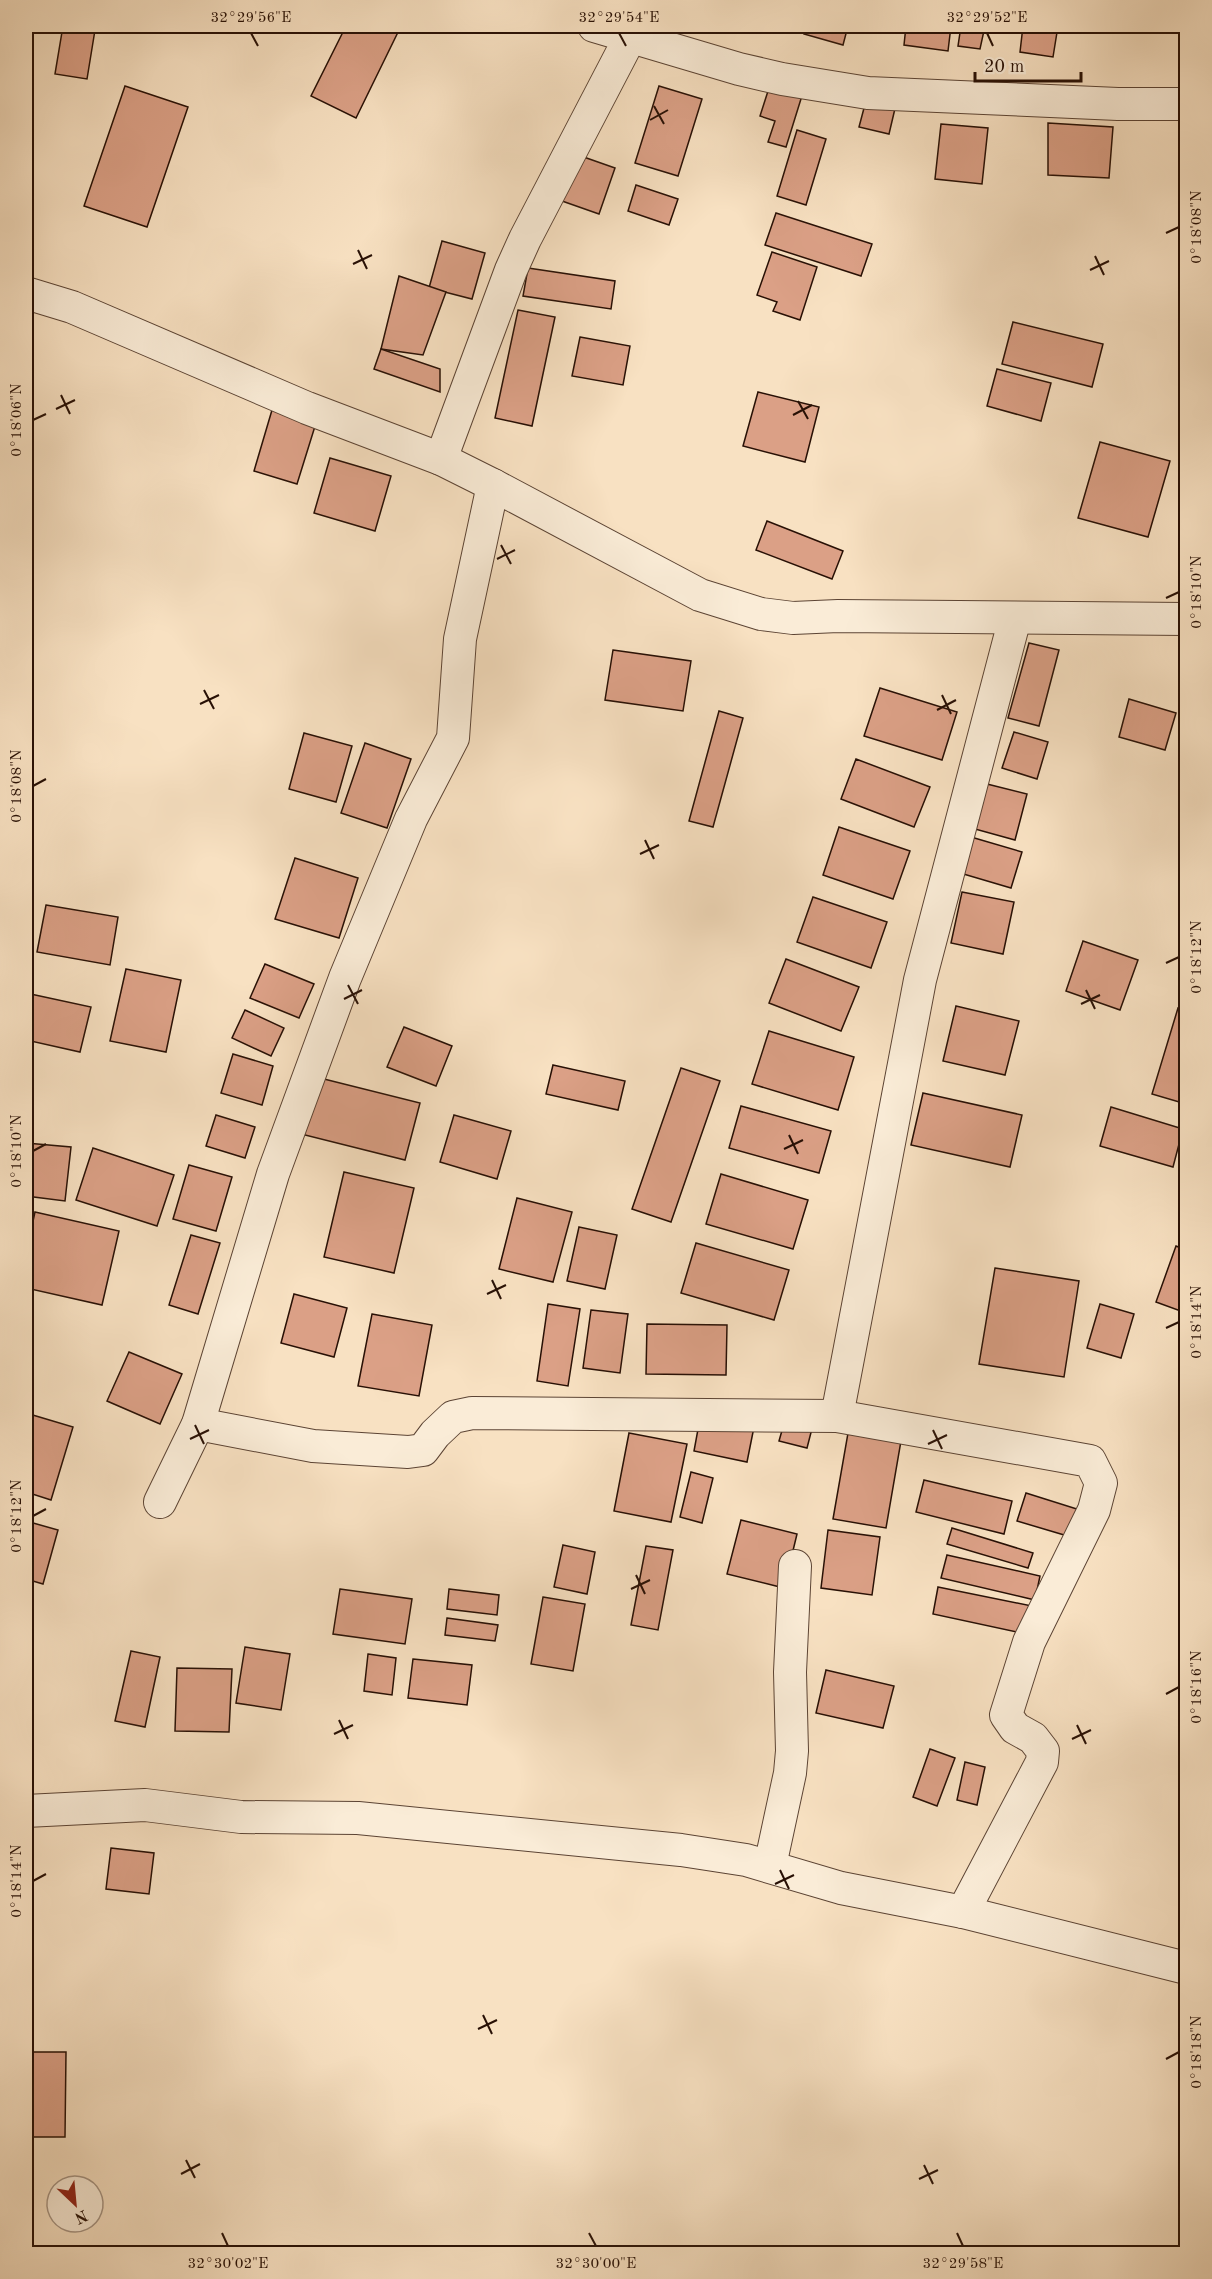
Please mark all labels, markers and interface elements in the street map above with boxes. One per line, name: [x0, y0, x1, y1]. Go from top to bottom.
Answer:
text: 32°29'56"E: [211, 11, 291, 26]
text: 32°29'54"E: [579, 11, 659, 26]
text: 32°29'52"E: [947, 11, 1027, 26]
scale bar: [975, 45, 1082, 83]
text: 20 m: [984, 58, 1024, 76]
text: 0°18'08"N: [1190, 190, 1205, 264]
text: 0°18'06"N: [10, 383, 25, 457]
text: 0°18'10"N: [1190, 555, 1205, 629]
text: 0°18'08"N: [10, 749, 25, 823]
text: 0°18'12"N: [1190, 920, 1205, 994]
text: 0°18'10"N: [10, 1114, 25, 1188]
text: 0°18'14"N: [1190, 1285, 1205, 1359]
text: 0°18'12"N: [10, 1479, 25, 1553]
text: 0°18'16"N: [1190, 1650, 1205, 1724]
text: 0°18'14"N: [10, 1844, 25, 1918]
text: 0°18'18"N: [1190, 2015, 1205, 2089]
north arrow: [45, 2174, 105, 2234]
text: N: [71, 2206, 90, 2226]
text: 32°30'02"E: [188, 2257, 268, 2272]
text: 32°30'00"E: [556, 2257, 636, 2272]
text: 32°29'58"E: [923, 2257, 1003, 2272]

